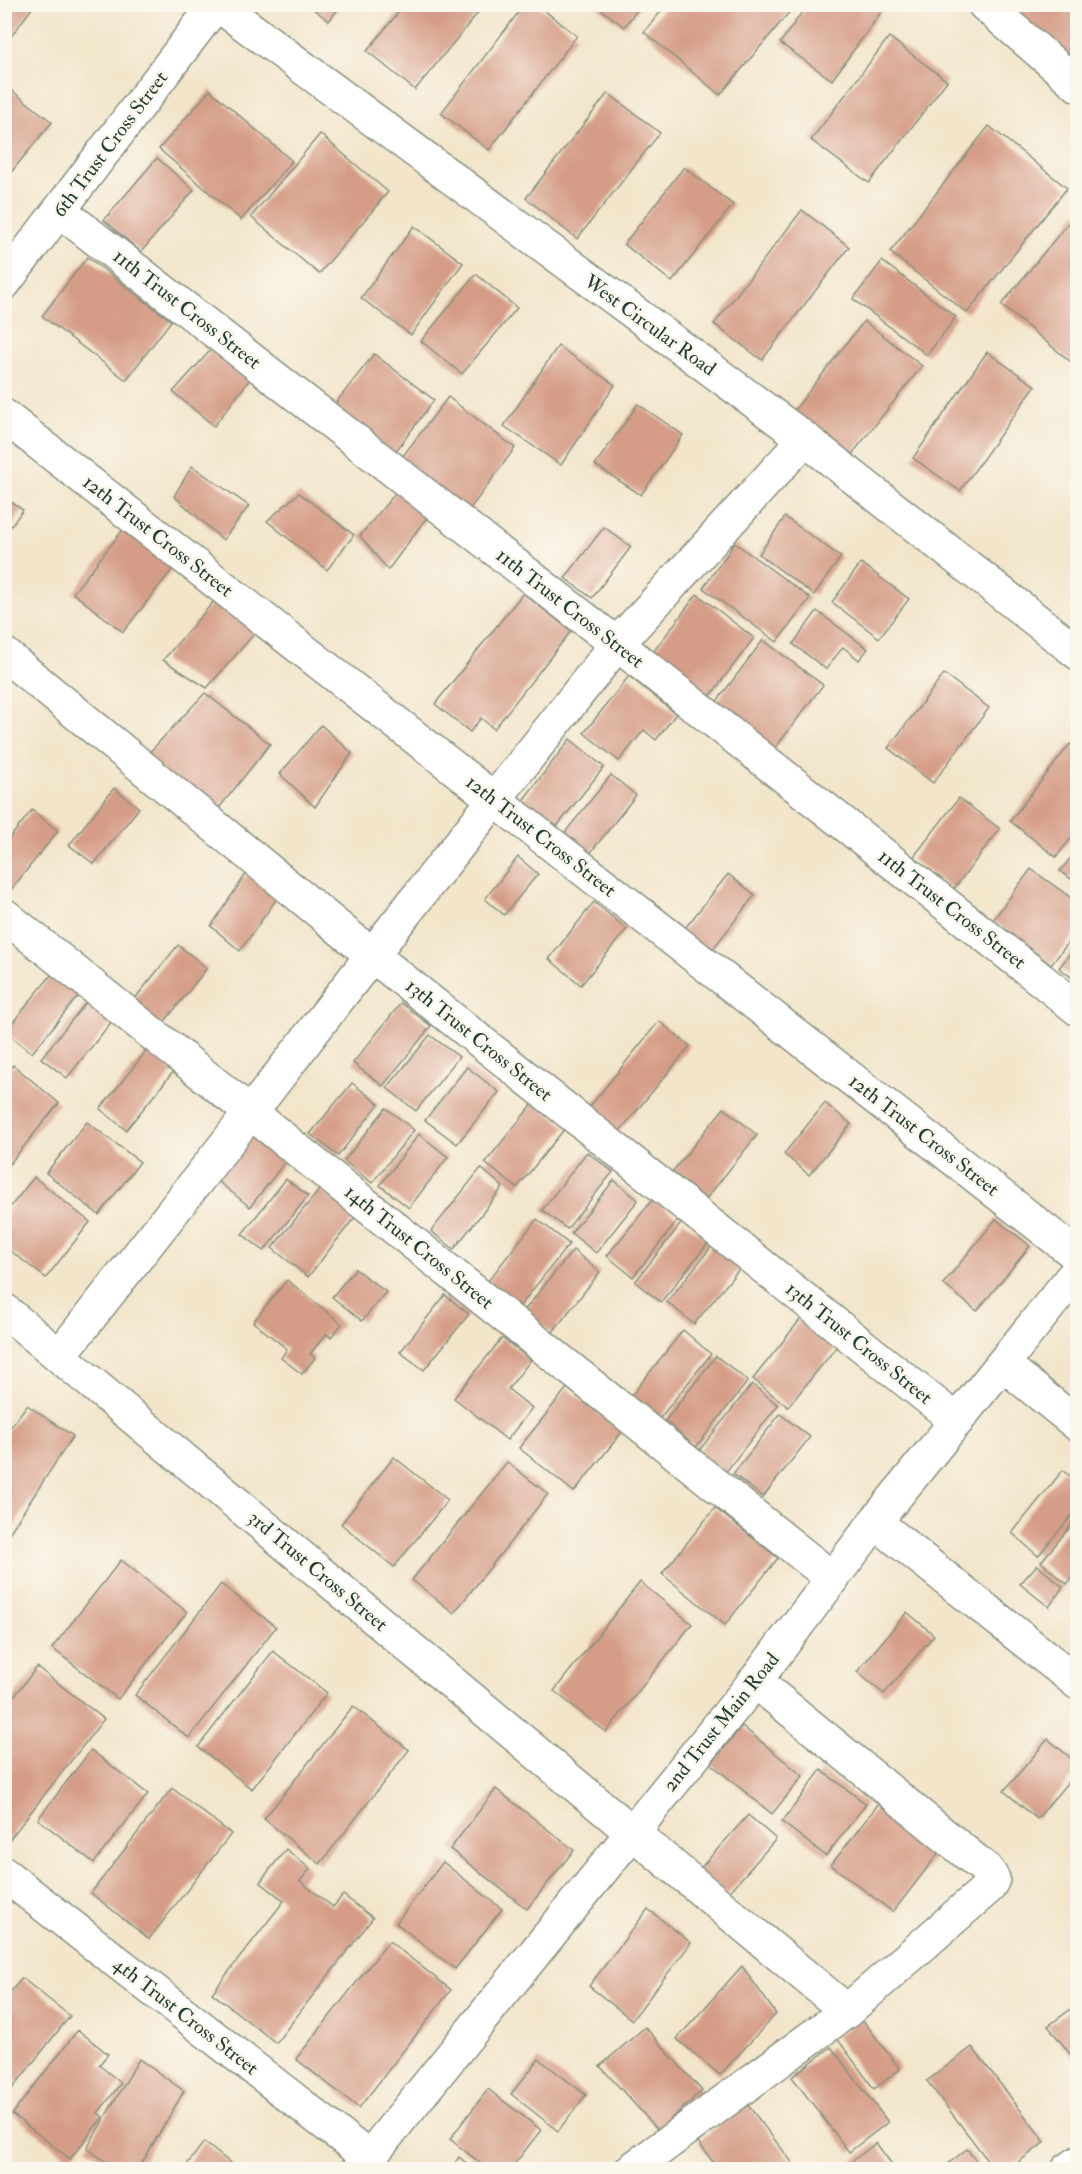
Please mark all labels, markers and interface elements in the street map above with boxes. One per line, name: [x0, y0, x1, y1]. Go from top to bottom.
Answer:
street label: 6th Trust Cross Street: [47, 65, 174, 222]
street label: 11th Trust Cross Street: [108, 243, 266, 375]
street label: West Circular Road: [578, 268, 721, 381]
street label: 12th Trust Cross Street: [78, 469, 239, 603]
street label: 11th Trust Cross Street: [491, 542, 649, 674]
street label: 12th Trust Cross Street: [461, 769, 622, 903]
street label: 11th Trust Cross Street: [873, 843, 1031, 975]
street label: 13th Trust Cross Street: [401, 973, 558, 1107]
street label: 12th Trust Cross Street: [844, 1068, 1005, 1202]
street label: 14th Trust Cross Street: [339, 1179, 499, 1315]
street label: 13th Trust Cross Street: [781, 1276, 938, 1410]
street label: 3rd Trust Cross Street: [243, 1505, 393, 1637]
street label: 2nd Trust Main Road: [657, 1647, 785, 1797]
street label: 4th Trust Cross Street: [108, 1951, 264, 2081]

